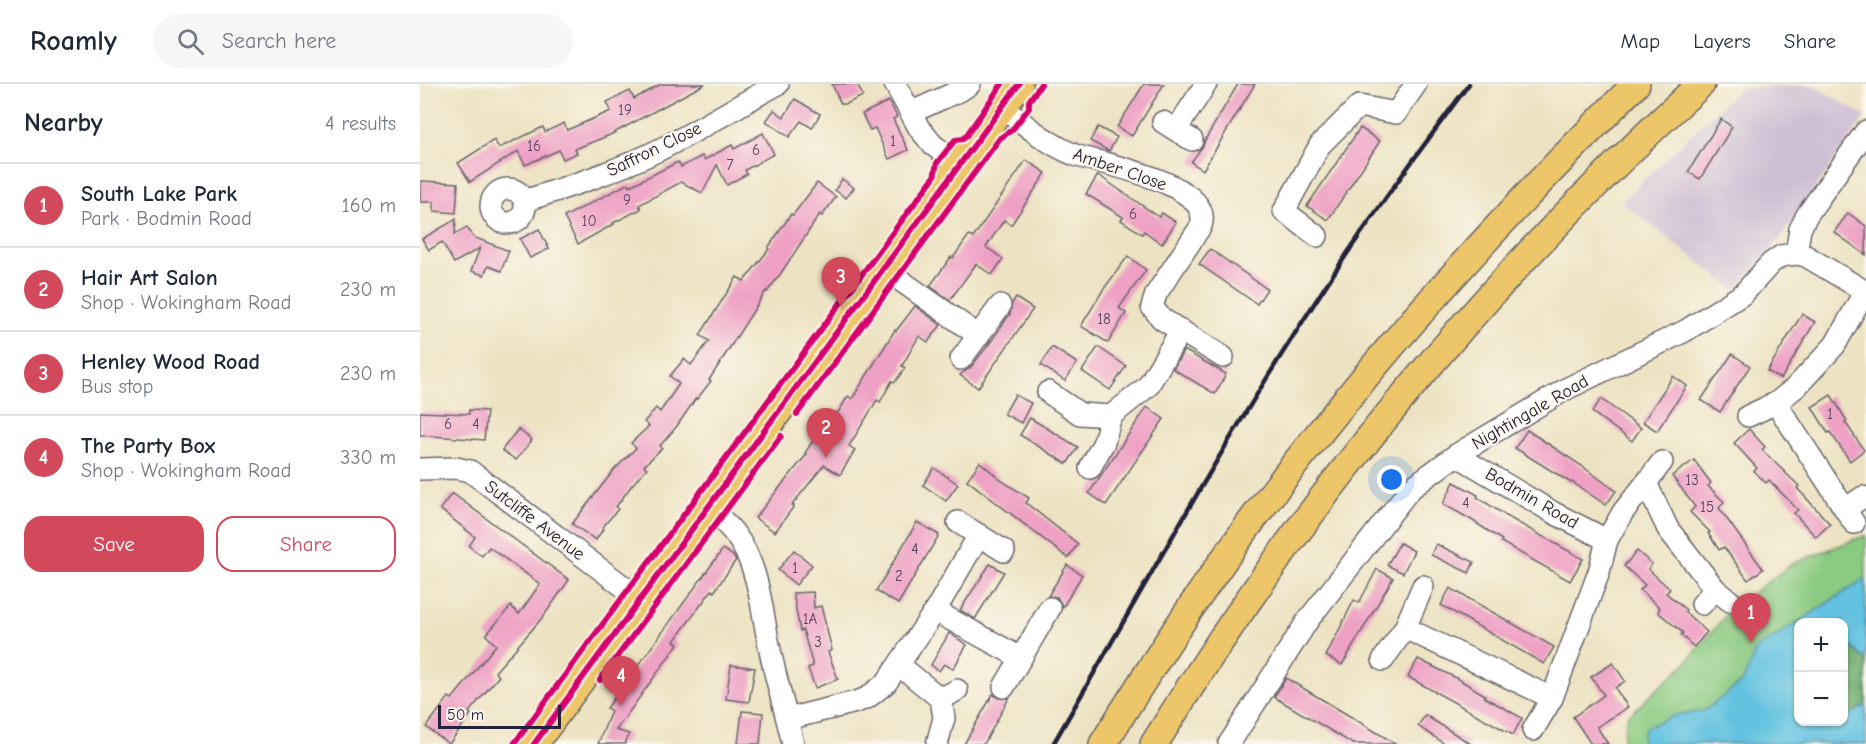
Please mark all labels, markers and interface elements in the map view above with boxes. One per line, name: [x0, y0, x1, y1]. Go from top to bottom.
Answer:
search box: [153, 14, 573, 68]
text: Roamly: [30, 25, 117, 57]
icon: search: [174, 25, 207, 58]
text: Search here: [222, 28, 336, 54]
text: Map: [1621, 29, 1660, 53]
text: Layers: [1693, 29, 1751, 53]
text: Share: [1784, 29, 1836, 53]
house number: 19: [618, 101, 632, 119]
text: Nearby: [24, 108, 103, 138]
text: 4 results: [325, 112, 396, 135]
street label: Saffron Close: [604, 118, 705, 181]
house number: 1: [890, 132, 896, 150]
house number: 16: [527, 137, 541, 155]
house number: 6: [752, 141, 760, 159]
street label: Amber Close: [1070, 144, 1170, 195]
house number: 7: [726, 156, 734, 174]
text: South Lake Park: [81, 181, 237, 207]
house number: 9: [623, 191, 631, 209]
text: 1: [40, 194, 47, 217]
text: 160 m: [342, 194, 396, 217]
house number: 6: [1129, 205, 1137, 223]
text: Park · Bodmin Road: [81, 207, 252, 230]
house number: 10: [581, 212, 597, 230]
pin: 3: [822, 258, 860, 307]
text: Hair Art Salon: [81, 265, 218, 291]
text: 2: [39, 278, 48, 301]
text: 230 m: [340, 278, 396, 301]
text: Shop · Wokingham Road: [81, 291, 291, 314]
house number: 18: [1097, 310, 1111, 328]
text: Henley Wood Road: [81, 349, 260, 375]
text: 3: [39, 362, 48, 385]
text: 230 m: [340, 362, 396, 385]
street label: Nightingale Road: [1468, 371, 1592, 454]
text: Bus stop: [81, 375, 153, 398]
house number: 1: [1827, 405, 1833, 423]
pin: 2: [806, 408, 846, 458]
house number: 6: [444, 415, 452, 433]
house number: 4: [472, 415, 480, 433]
text: The Party Box: [81, 433, 215, 459]
text: 4: [39, 446, 48, 469]
text: 330 m: [340, 446, 396, 469]
text: Shop · Wokingham Road: [81, 459, 291, 482]
street label: Bodmin Road: [1481, 463, 1582, 534]
your location: [1377, 465, 1406, 494]
house number: 13: [1685, 471, 1699, 489]
street label: Sutcliffe Avenue: [480, 476, 589, 565]
house number: 4: [1462, 494, 1470, 512]
house number: 15: [1700, 498, 1714, 516]
button: Save: [24, 516, 204, 572]
button: Share: [216, 516, 396, 572]
house number: 4: [911, 540, 919, 558]
house number: 1: [792, 559, 798, 577]
house number: 2: [895, 567, 903, 585]
pin: 1: [1732, 594, 1770, 643]
house number: 1A: [803, 610, 818, 628]
map controls: [1794, 618, 1848, 726]
button: +: [1794, 618, 1848, 672]
house number: 3: [814, 633, 822, 651]
pin: 4: [602, 656, 640, 706]
button: −: [1794, 672, 1848, 726]
scale bar: [438, 702, 561, 730]
text: 50 m: [447, 706, 484, 724]

